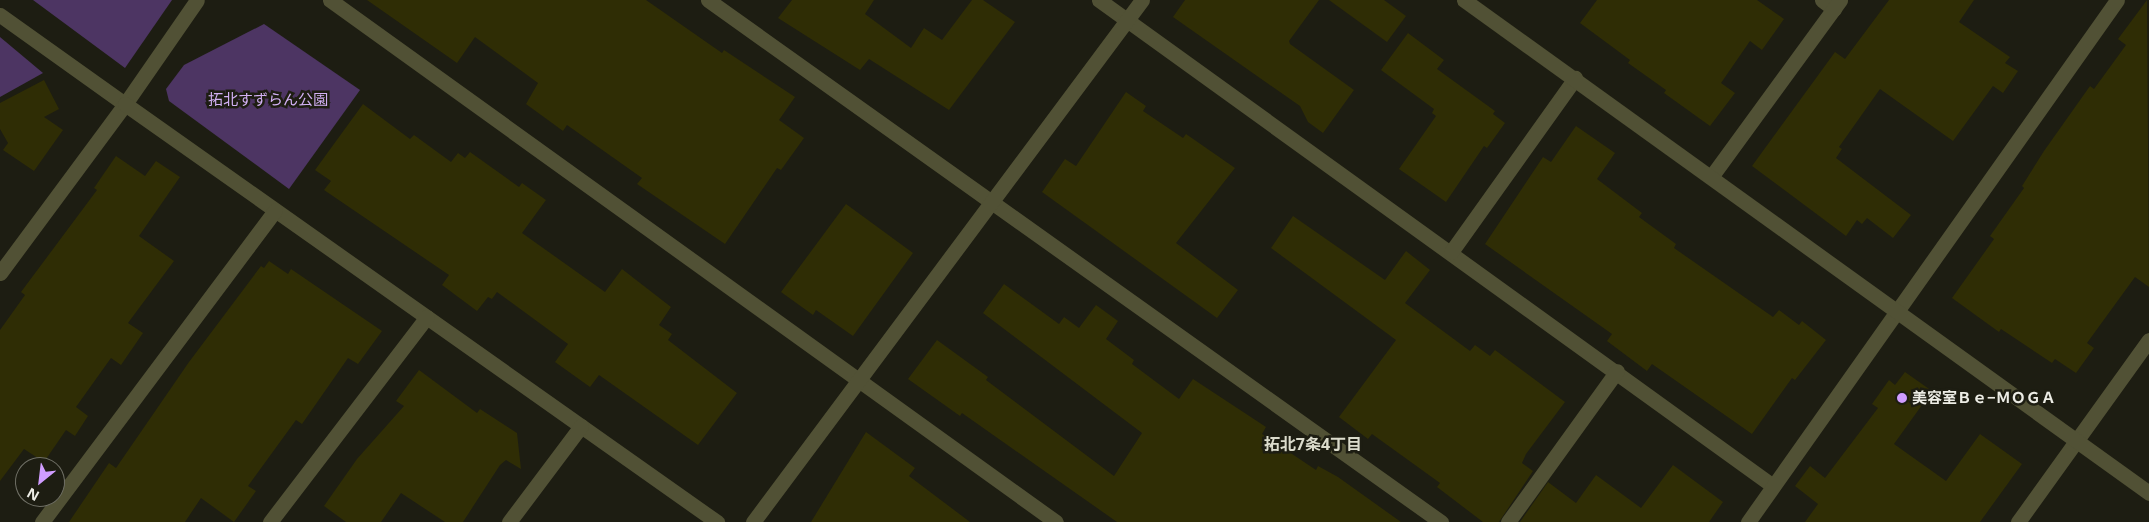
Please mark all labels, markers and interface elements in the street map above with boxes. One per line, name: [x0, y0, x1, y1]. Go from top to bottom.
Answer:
park label: 拓北すずらん公園: [208, 91, 328, 109]
place label: 美容室Ｂｅ−ＭＯＧＡ: [1912, 389, 2056, 407]
marker: 美容室Ｂｅ−ＭＯＧＡ: [1896, 392, 1908, 404]
district label: 拓北7条4丁目: [1264, 434, 1362, 454]
north arrow: [15, 457, 65, 507]
text: N: [23, 484, 43, 506]

